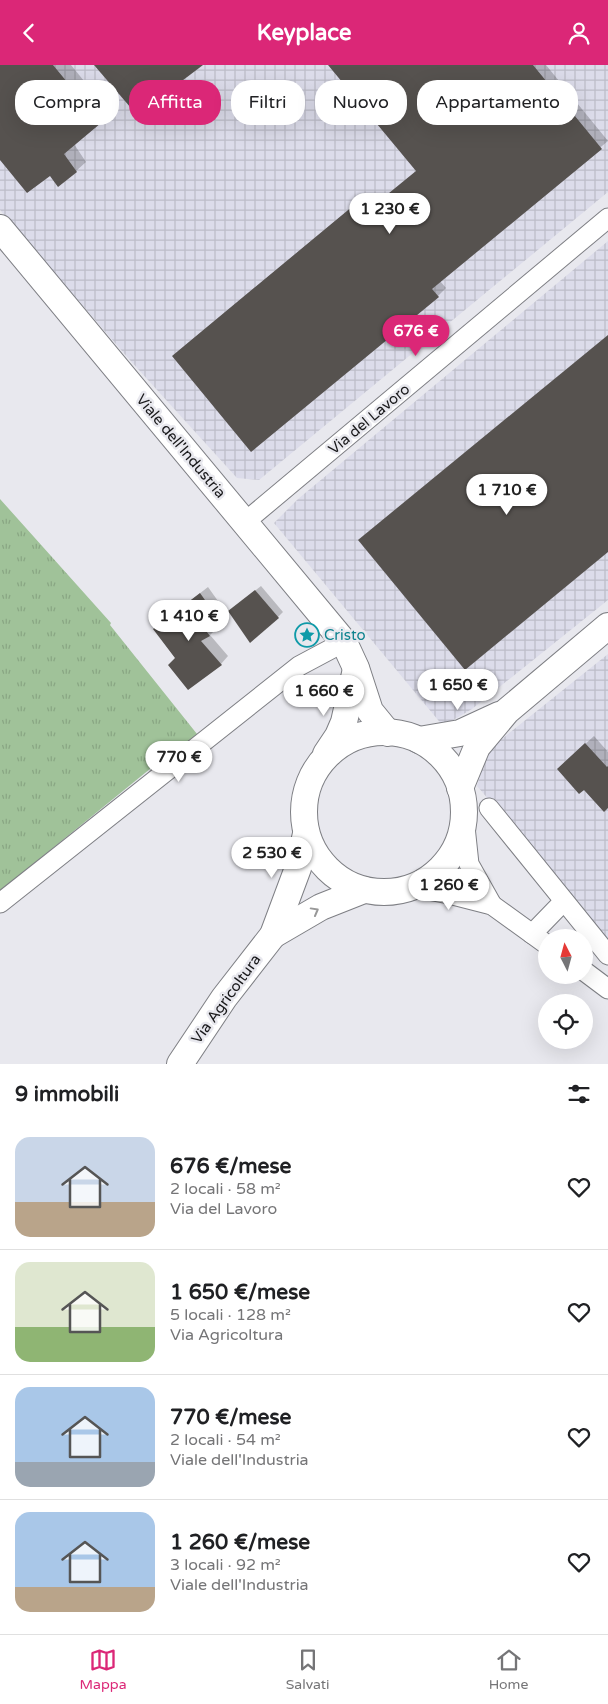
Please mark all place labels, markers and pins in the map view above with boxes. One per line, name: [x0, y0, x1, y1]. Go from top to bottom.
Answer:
pin: 1 230 €: [344, 193, 436, 235]
pin: 676 €: [381, 315, 451, 357]
pin: 1 710 €: [461, 473, 553, 516]
pin: 1 410 €: [143, 599, 235, 642]
place icon: Cristo: [294, 622, 320, 648]
place label: Cristo: [324, 626, 366, 644]
pin: 1 650 €: [412, 669, 504, 711]
pin: 1 660 €: [278, 675, 370, 717]
pin: 770 €: [144, 741, 214, 783]
pin: 2 530 €: [226, 837, 318, 879]
pin: 1 260 €: [403, 869, 495, 911]

